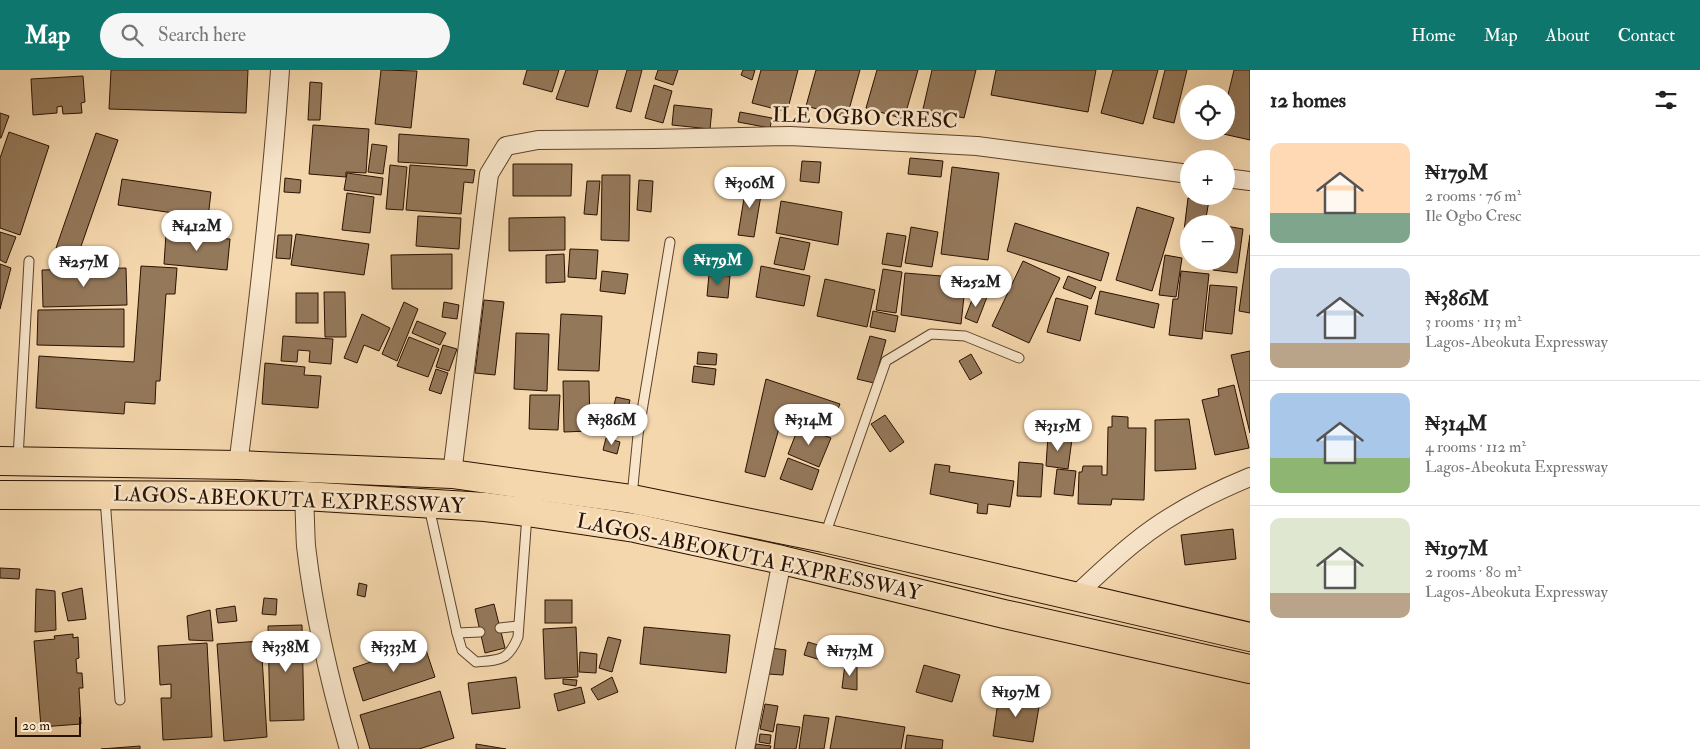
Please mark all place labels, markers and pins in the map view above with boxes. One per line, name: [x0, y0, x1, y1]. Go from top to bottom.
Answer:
pin: ₦306M: [715, 166, 785, 209]
pin: ₦412M: [162, 210, 232, 252]
pin: ₦179M: [683, 244, 753, 286]
pin: ₦257M: [49, 246, 119, 288]
pin: ₦252M: [941, 266, 1011, 308]
pin: ₦386M: [577, 404, 647, 446]
pin: ₦314M: [774, 404, 844, 446]
pin: ₦315M: [1023, 410, 1093, 452]
pin: ₦338M: [251, 630, 321, 673]
pin: ₦333M: [359, 630, 429, 673]
pin: ₦173M: [815, 634, 885, 677]
pin: ₦197M: [981, 676, 1051, 718]

